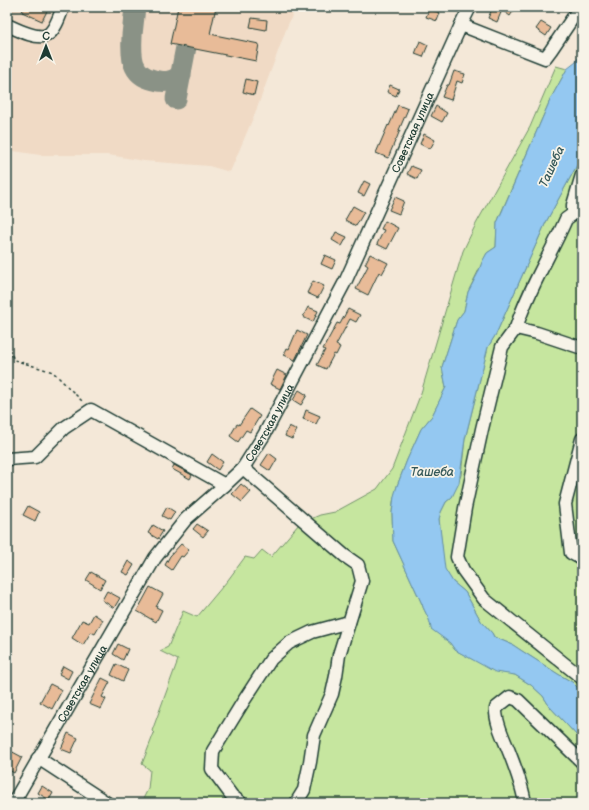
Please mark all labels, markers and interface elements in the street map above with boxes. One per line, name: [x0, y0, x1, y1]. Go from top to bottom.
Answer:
north arrow: [26, 26, 66, 66]
text: С: [42, 30, 50, 43]
street label: Советская улица: [389, 89, 437, 175]
water label: Ташеба: [536, 144, 568, 190]
street label: Советская улица: [242, 381, 297, 464]
water label: Ташеба: [410, 465, 454, 480]
street label: Советская улица: [55, 642, 110, 725]

